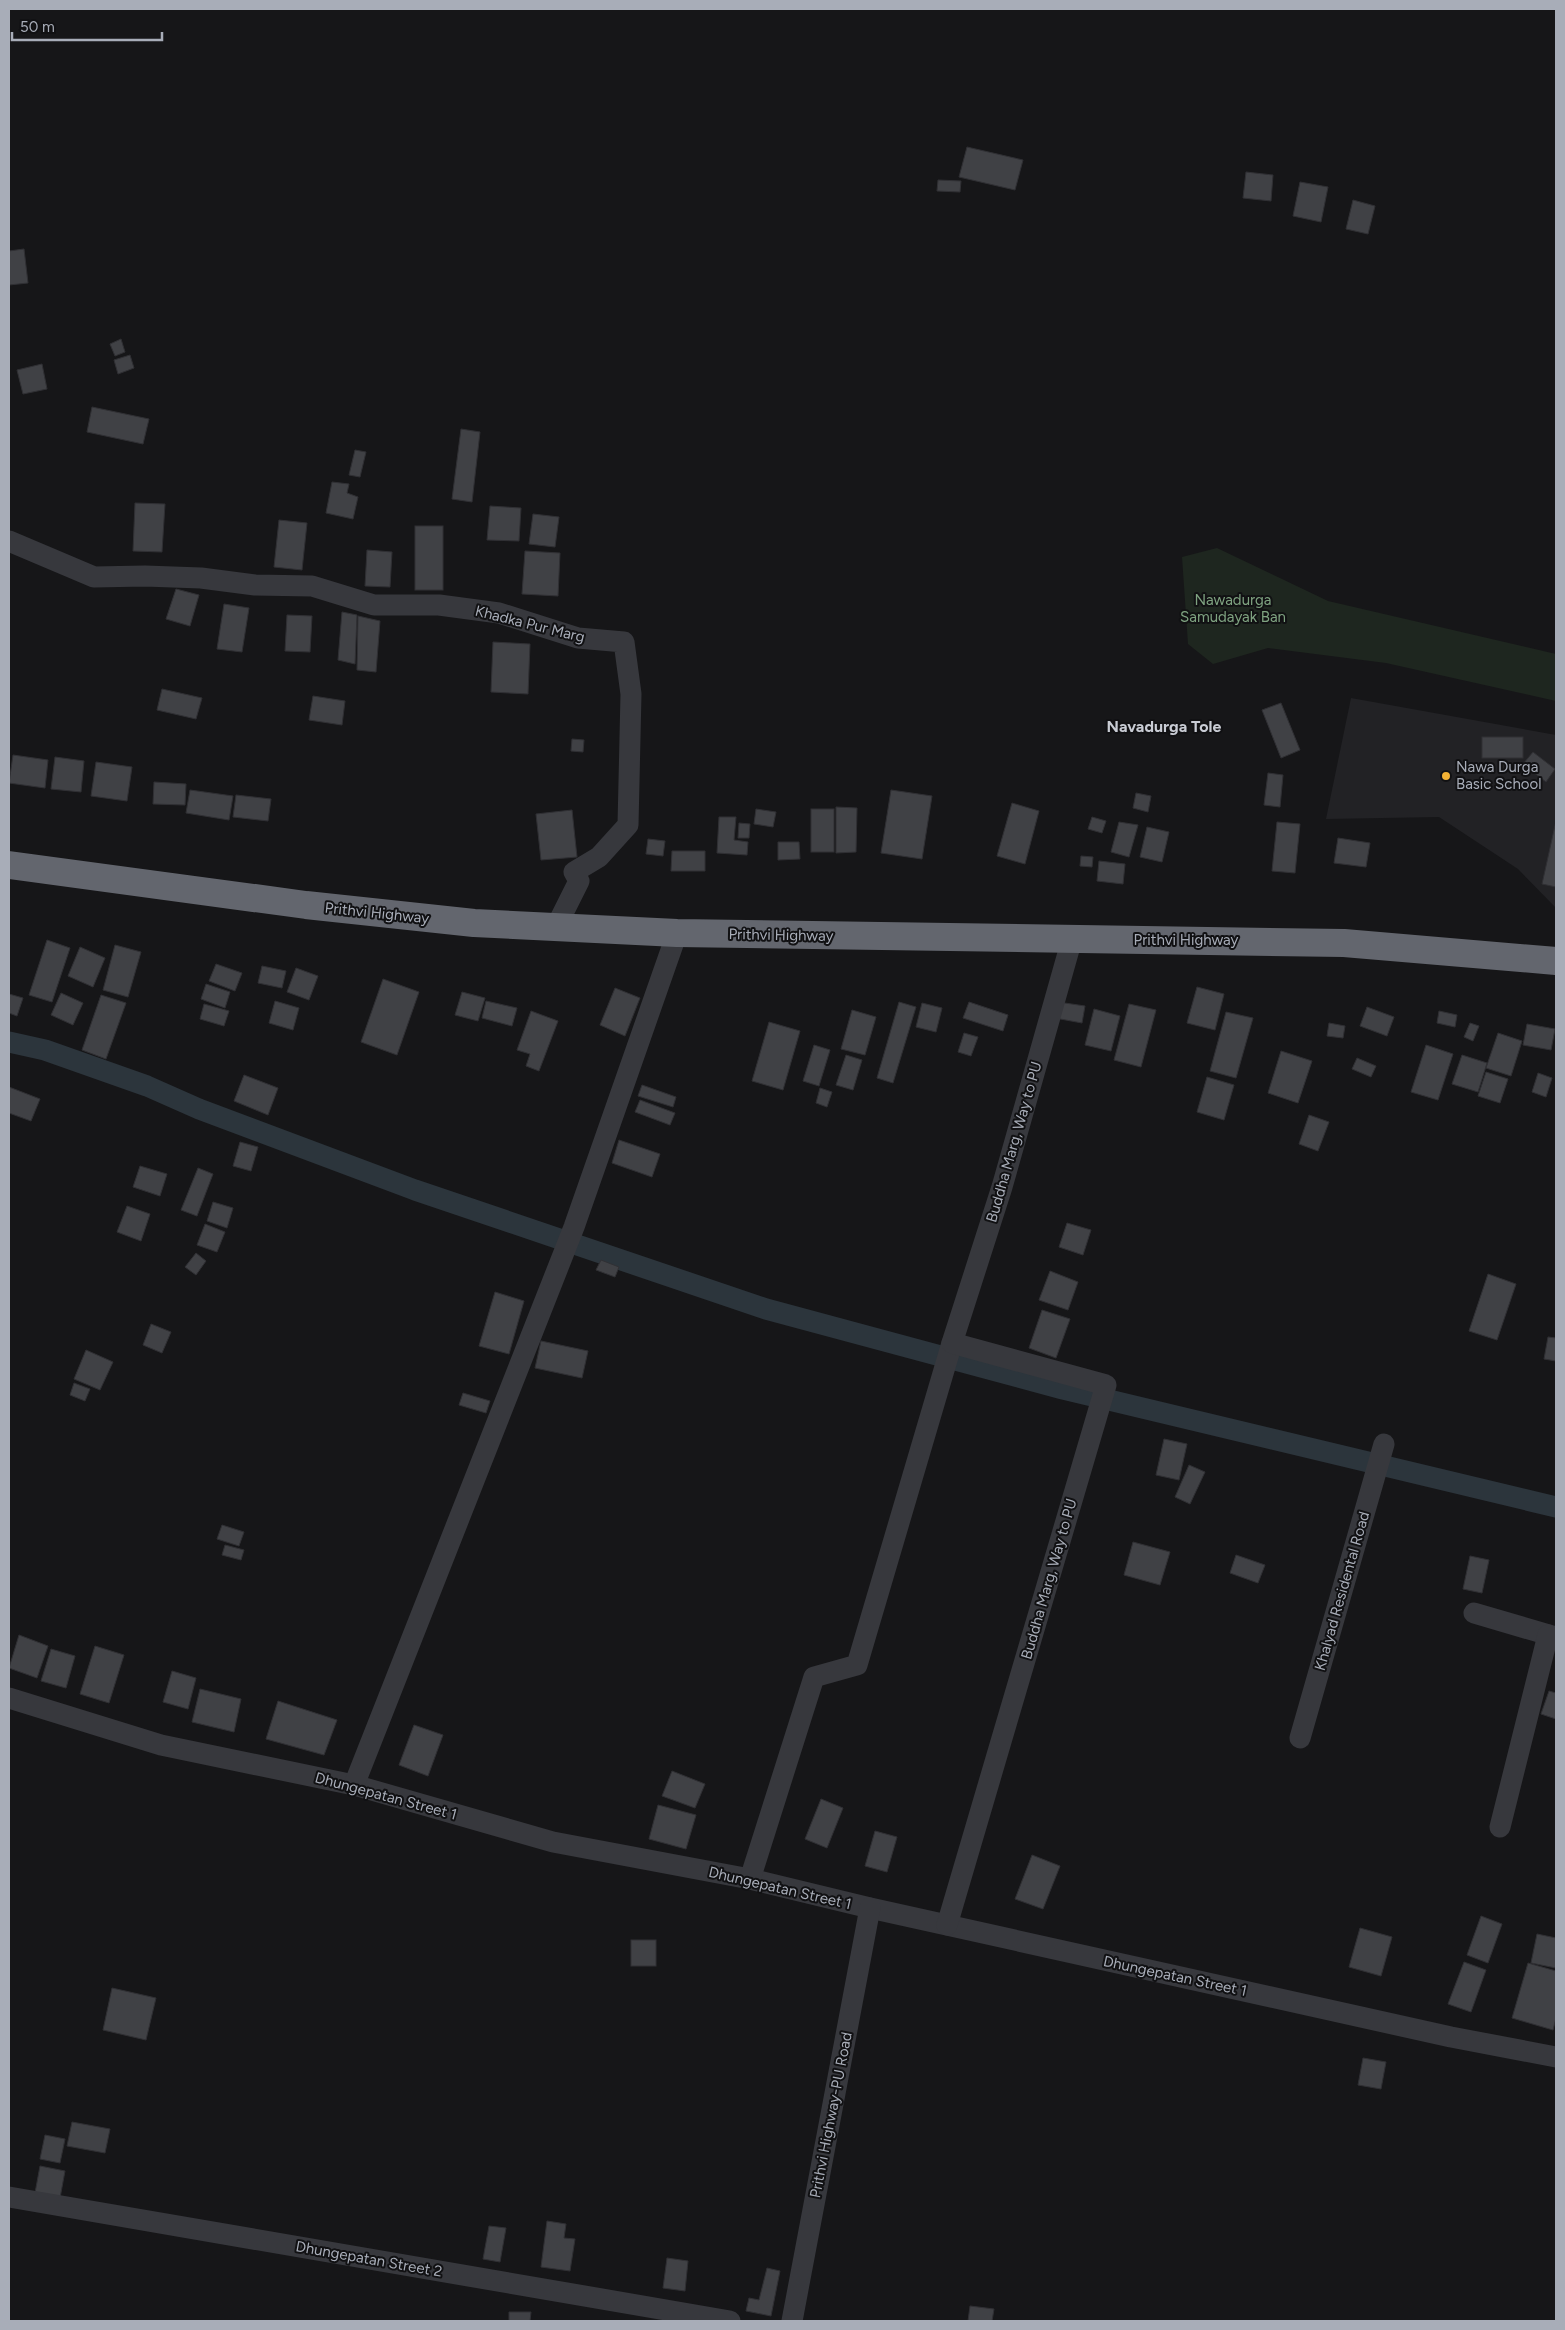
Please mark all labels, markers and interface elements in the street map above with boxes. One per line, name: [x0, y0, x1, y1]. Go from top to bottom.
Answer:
scale bar: [12, 10, 162, 42]
text: 50 m: [20, 18, 55, 36]
park label: Nawadurga Samudayak Ban: [1180, 591, 1286, 626]
street label: Khadka Pur Marg: [473, 602, 587, 646]
district label: Navadurga Tole: [1107, 717, 1222, 736]
place label: Nawa Durga Basic School: [1456, 758, 1542, 793]
marker: Nawa Durga Basic School: [1440, 770, 1452, 782]
street label: Prithvi Highway: [324, 899, 430, 927]
street label: Prithvi Highway: [728, 925, 834, 945]
street label: Prithvi Highway: [1134, 931, 1239, 949]
street label: Buddha Marg, Way to PU: [982, 1060, 1046, 1224]
street label: Buddha Marg, Way to PU: [1017, 1497, 1081, 1661]
street label: Khalyad Residental Road: [1311, 1509, 1373, 1673]
street label: Dhungepatan Street 1: [313, 1768, 459, 1824]
street label: Dhungepatan Street 1: [707, 1863, 853, 1913]
street label: Dhungepatan Street 1: [1102, 1952, 1248, 2000]
street label: Prithvi Highway-PU Road: [806, 2030, 856, 2200]
street label: Dhungepatan Street 2: [294, 2237, 444, 2281]

